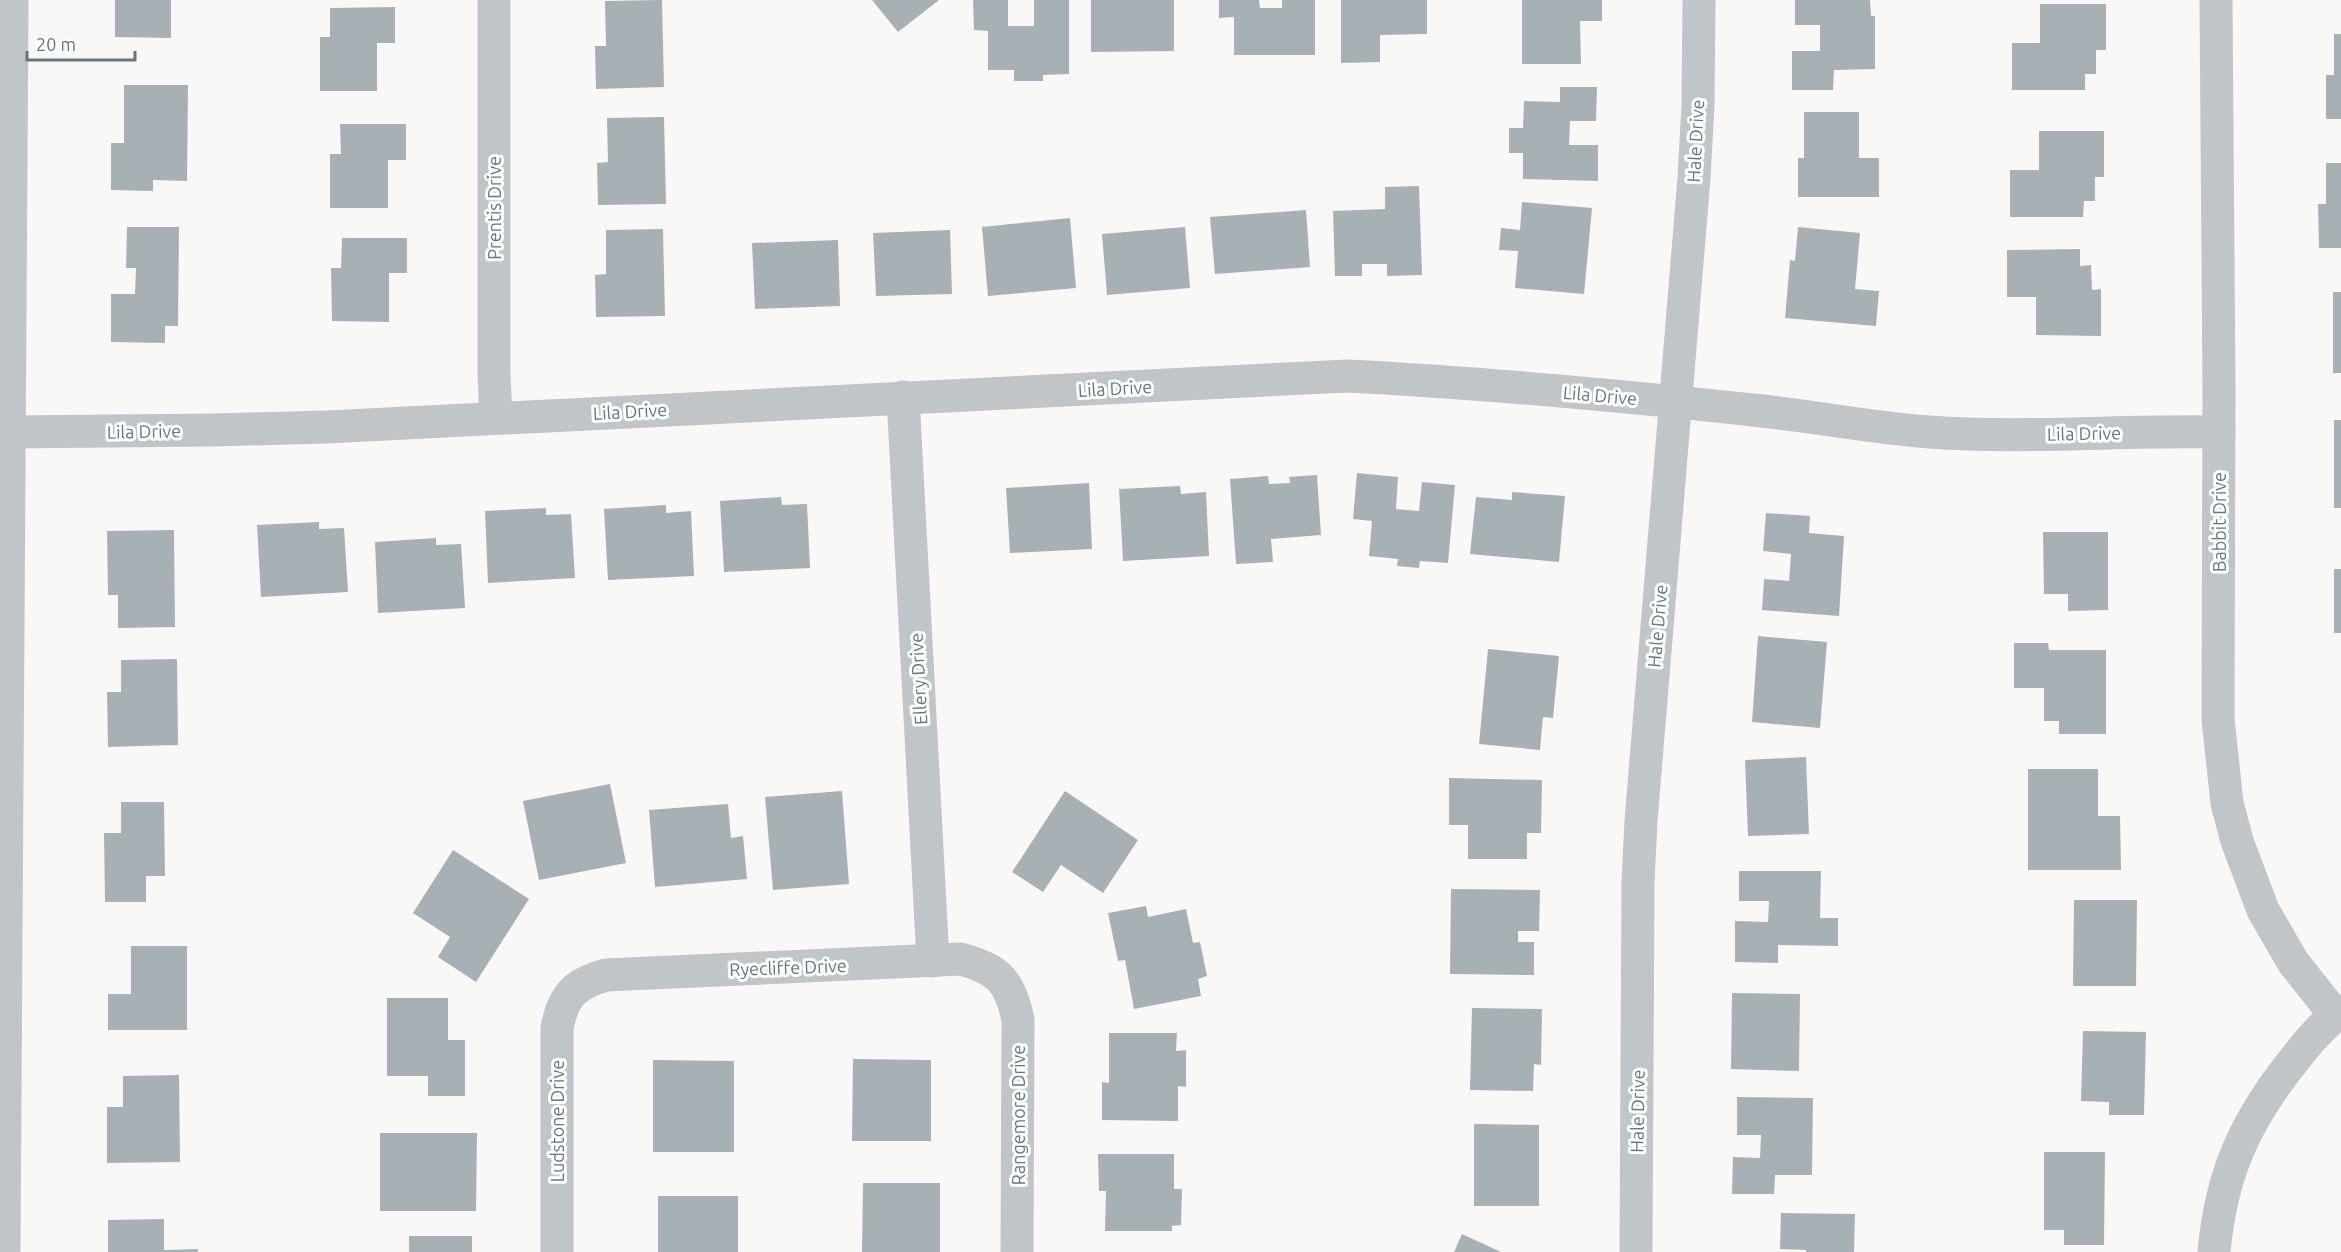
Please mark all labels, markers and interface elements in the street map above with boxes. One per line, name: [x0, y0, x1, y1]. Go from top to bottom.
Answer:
scale bar: [27, 24, 135, 62]
text: 20 m: [36, 34, 76, 54]
street label: Hale Drive: [1683, 99, 1707, 183]
street label: Prentis Drive: [484, 156, 504, 260]
street label: Lila Drive: [1077, 376, 1153, 400]
street label: Lila Drive: [1562, 382, 1638, 408]
street label: Lila Drive: [592, 399, 668, 423]
street label: Lila Drive: [107, 420, 181, 442]
street label: Lila Drive: [2047, 422, 2121, 444]
street label: Babbit Drive: [2209, 472, 2229, 572]
street label: Hale Drive: [1643, 584, 1671, 668]
street label: Ellery Drive: [906, 633, 930, 725]
street label: Ryecliffe Drive: [729, 955, 847, 979]
street label: Rangemore Drive: [1008, 1045, 1028, 1185]
street label: Ludstone Drive: [547, 1060, 567, 1182]
street label: Hale Drive: [1626, 1069, 1648, 1153]

